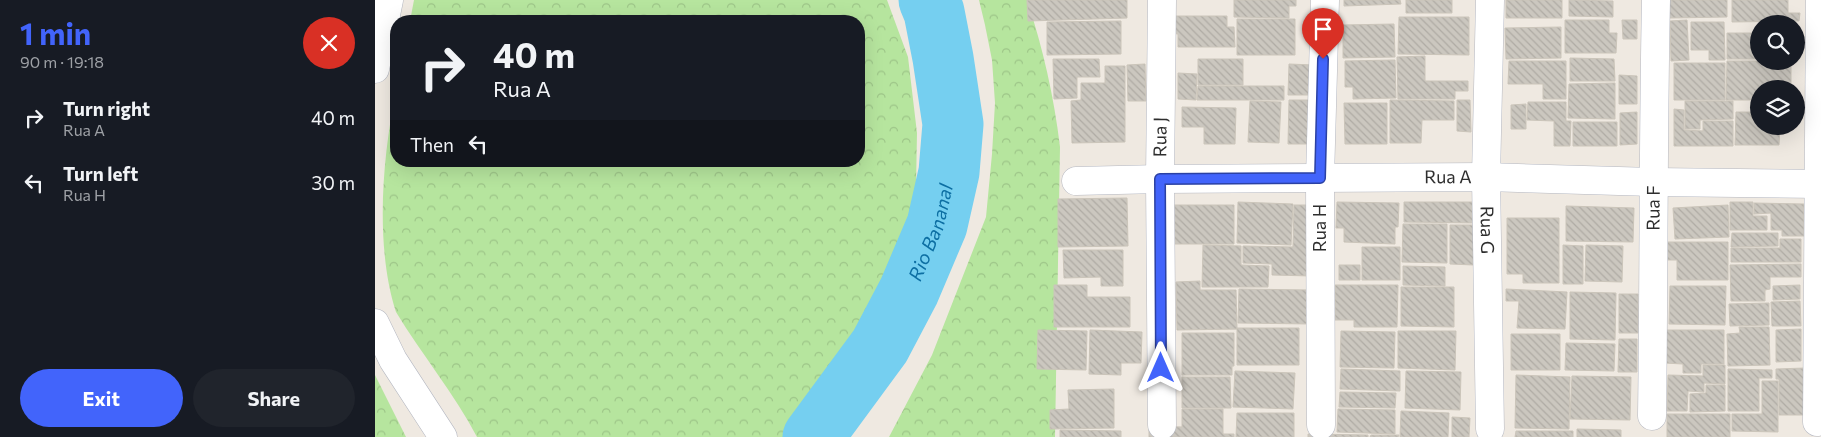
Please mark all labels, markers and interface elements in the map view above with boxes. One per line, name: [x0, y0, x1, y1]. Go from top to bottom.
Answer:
pin: [1302, 8, 1344, 59]
text: 1 min: [20, 14, 91, 51]
icon: arrive: [1309, 15, 1337, 43]
map controls: [1750, 15, 1805, 135]
button: search: [1750, 15, 1805, 70]
button: close: [303, 17, 355, 69]
text: 40 m: [493, 32, 575, 75]
icon: right: [410, 35, 475, 100]
text: 90 m · 19:18: [20, 52, 104, 71]
text: Rua A: [493, 75, 551, 102]
button: layers: [1750, 80, 1805, 135]
text: Turn right: [63, 97, 150, 120]
icon: right: [20, 104, 48, 132]
text: 40 m: [311, 106, 355, 129]
street label: Rua J: [1148, 117, 1171, 157]
text: Rua A: [63, 120, 105, 139]
icon: left: [464, 130, 492, 158]
text: Then: [410, 133, 454, 156]
text: Turn left: [63, 162, 138, 185]
street label: Rua A: [1424, 165, 1472, 187]
icon: left: [20, 169, 48, 197]
text: 30 m: [312, 171, 355, 194]
water label: Rio Bananal: [903, 180, 957, 284]
text: Rua H: [63, 185, 106, 204]
street label: Rua F: [1642, 185, 1664, 231]
street label: Rua H: [1308, 204, 1330, 252]
street label: Rua G: [1476, 206, 1499, 254]
position arrow: [1134, 341, 1186, 393]
button: Exit: [20, 369, 183, 427]
button: Share: [193, 369, 355, 427]

